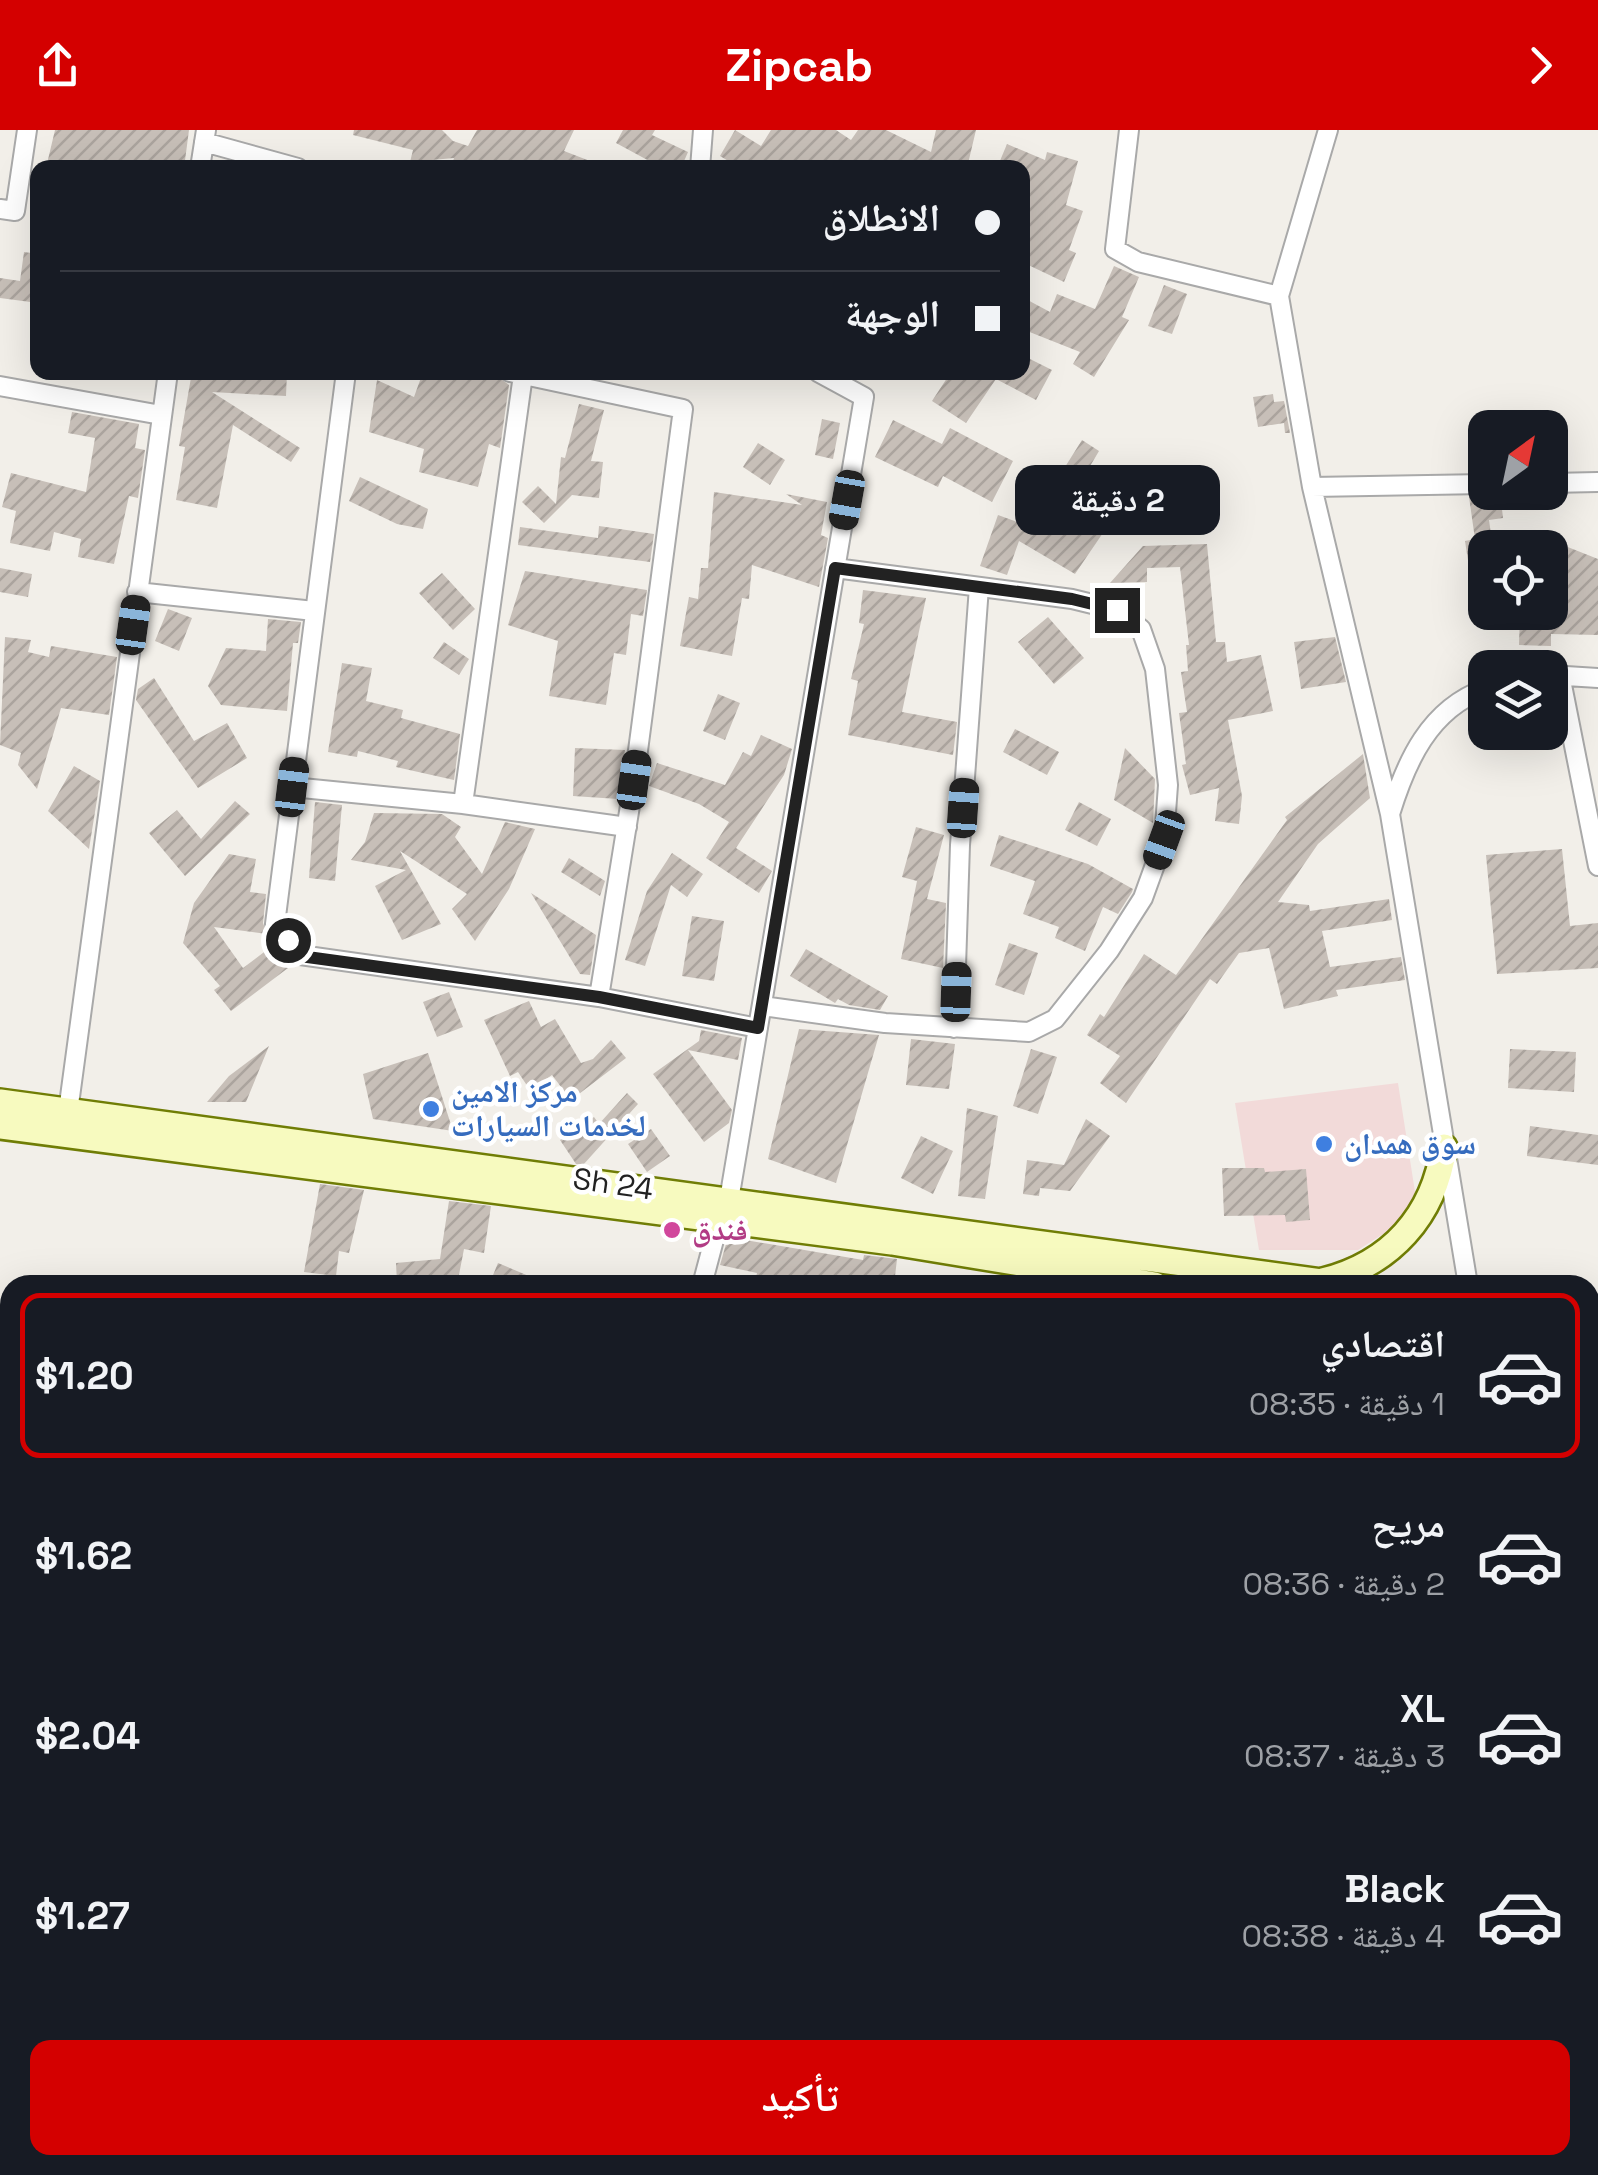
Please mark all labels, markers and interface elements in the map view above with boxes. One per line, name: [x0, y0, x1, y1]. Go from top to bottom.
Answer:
text: Zipcab: [725, 37, 873, 94]
icon: share: [30, 38, 85, 93]
icon: forward: [1513, 38, 1568, 93]
text: الانطلاق: [822, 194, 940, 242]
text: الوجهة: [845, 290, 940, 338]
north arrow: [1468, 410, 1568, 510]
map controls: [1468, 410, 1568, 750]
callout: 2 دقيقة: [1014, 465, 1220, 535]
car: [827, 468, 867, 532]
text: 2 دقيقة: [1070, 480, 1165, 520]
button: locate: [1468, 530, 1568, 630]
route end: [1095, 588, 1140, 633]
car: [114, 593, 152, 657]
button: layers: [1468, 650, 1568, 750]
car: [615, 748, 653, 812]
car: [273, 755, 311, 819]
car: [946, 777, 980, 839]
car: [1140, 807, 1188, 873]
route start: [266, 918, 311, 963]
car: [940, 961, 972, 1023]
place label: مركز الامين لخدمات السيارات: [451, 1072, 646, 1145]
marker: مركز الامين لخدمات السيارات: [420, 1098, 442, 1120]
place label: سوق همدان: [1344, 1124, 1476, 1163]
marker: سوق همدان: [1313, 1133, 1335, 1155]
street label: Sh 24: [571, 1159, 656, 1208]
place label: فندق: [692, 1210, 748, 1249]
marker: فندق: [661, 1219, 683, 1241]
text: اقتصادي: [1321, 1320, 1445, 1368]
icon: car: [1475, 1331, 1565, 1421]
text: $1.20: [35, 1352, 134, 1400]
text: 1 دقيقة · 08:35: [1249, 1384, 1445, 1424]
text: مريح: [1371, 1500, 1445, 1548]
icon: car: [1475, 1511, 1565, 1601]
text: $1.62: [35, 1532, 132, 1580]
text: 2 دقيقة · 08:36: [1243, 1564, 1445, 1604]
text: XL: [1400, 1685, 1445, 1733]
icon: car: [1475, 1691, 1565, 1781]
text: $2.04: [35, 1712, 140, 1760]
text: 3 دقيقة · 08:37: [1244, 1736, 1445, 1776]
text: Black: [1344, 1865, 1445, 1913]
icon: car: [1475, 1871, 1565, 1961]
text: $1.27: [35, 1892, 130, 1940]
text: 4 دقيقة · 08:38: [1241, 1916, 1445, 1956]
button: تأكيد: [30, 2040, 1570, 2155]

